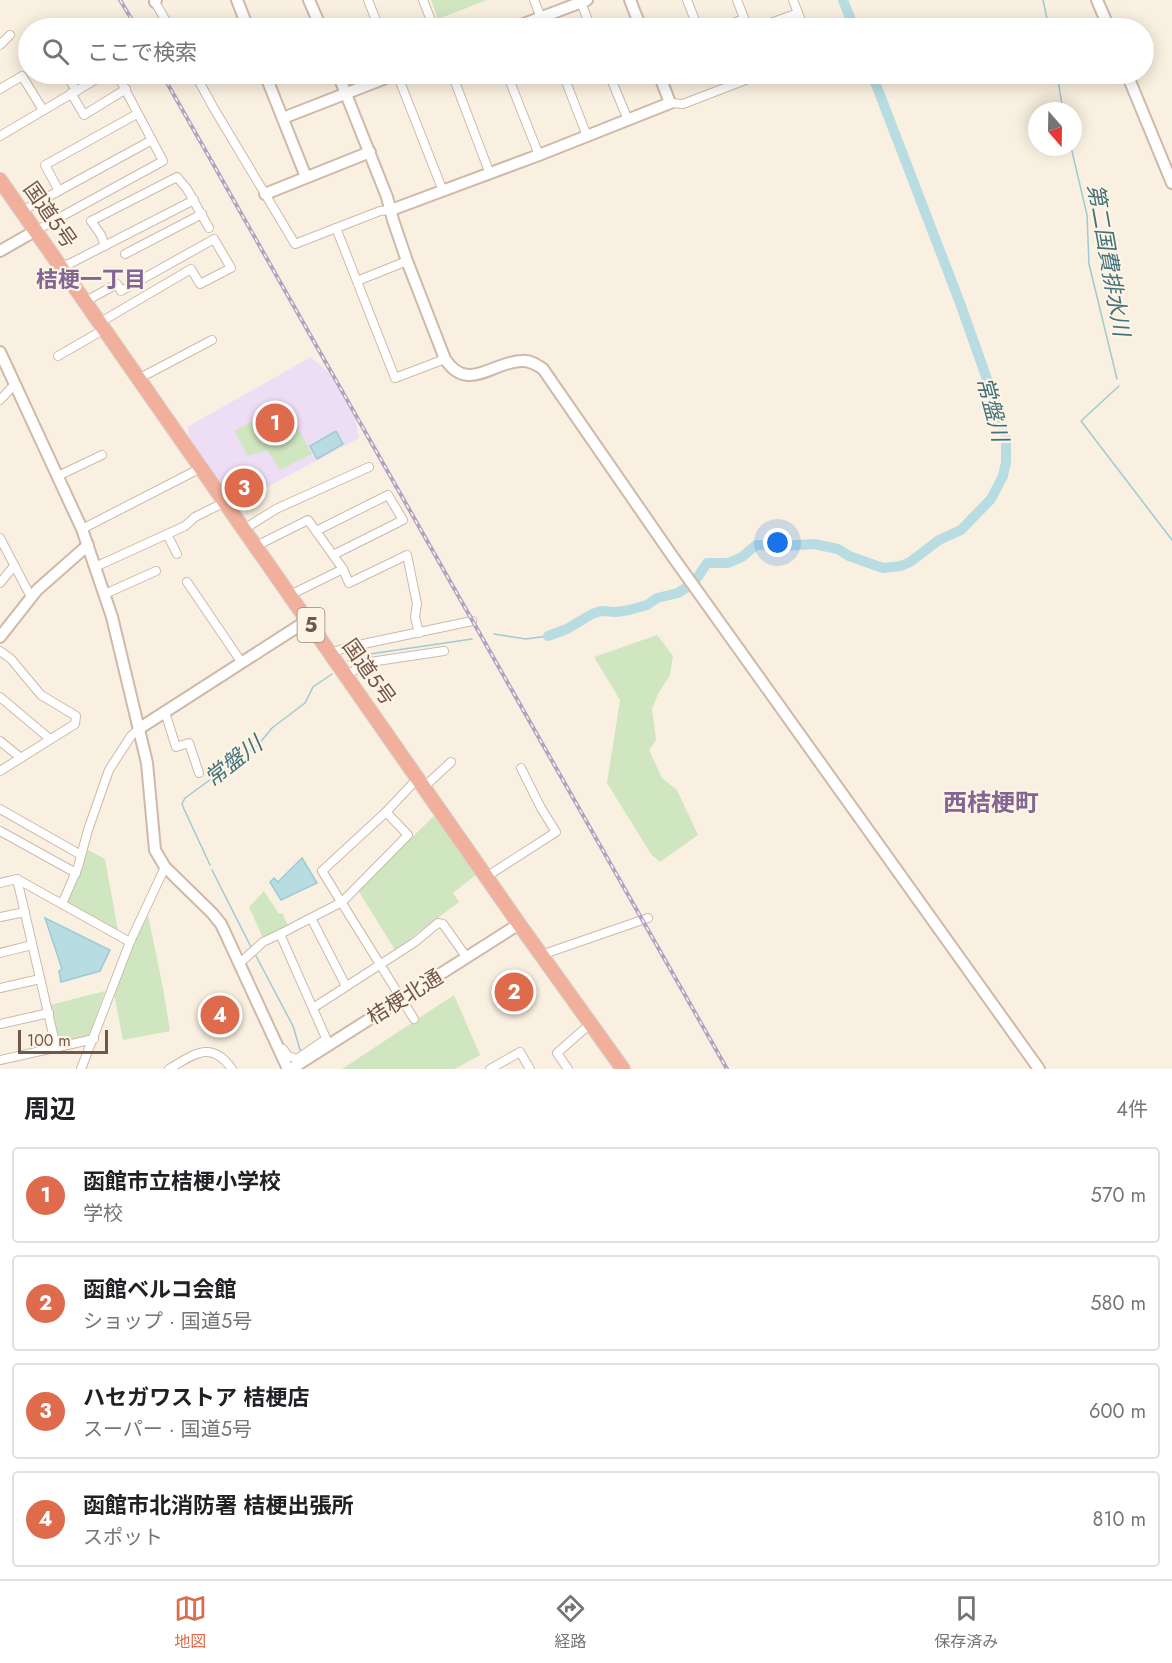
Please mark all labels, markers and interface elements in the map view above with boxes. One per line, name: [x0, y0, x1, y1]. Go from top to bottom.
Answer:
search box: [18, 18, 1154, 84]
icon: search: [39, 35, 72, 68]
text: ここで検索: [87, 36, 197, 68]
north arrow: [1028, 102, 1082, 156]
street label: 国道5号: [16, 176, 84, 254]
water label: 第二国費排水川: [1080, 181, 1138, 341]
district label: 桔梗一丁目: [36, 263, 146, 295]
water label: 常盤川: [969, 373, 1018, 447]
pin: 1: [256, 400, 294, 446]
pin: 3: [224, 466, 264, 510]
your location: [763, 528, 792, 557]
road number: 5: [298, 608, 324, 642]
street label: 国道5号: [335, 633, 403, 711]
water label: 常盤川: [197, 727, 270, 794]
district label: 西桔梗町: [943, 785, 1039, 820]
street label: 桔梗北通: [361, 962, 449, 1032]
pin: 2: [494, 970, 534, 1014]
pin: 4: [200, 992, 240, 1038]
scale bar: [18, 1027, 108, 1054]
text: 100 m: [27, 1029, 71, 1052]
text: 周辺: [24, 1090, 76, 1128]
text: 4件: [1116, 1095, 1148, 1124]
text: 函館市立桔梗小学校: [83, 1165, 281, 1197]
text: 1: [40, 1181, 51, 1210]
text: 570 m: [1091, 1181, 1146, 1210]
text: 学校: [83, 1199, 123, 1228]
text: 函館ベルコ会館: [83, 1273, 237, 1305]
text: 2: [39, 1289, 52, 1318]
text: 580 m: [1090, 1289, 1146, 1318]
text: ショップ · 国道5号: [83, 1307, 252, 1336]
text: ハセガワストア 桔梗店: [83, 1381, 310, 1413]
text: 3: [39, 1397, 52, 1426]
text: 600 m: [1089, 1397, 1146, 1426]
text: スーパー · 国道5号: [83, 1415, 252, 1444]
text: 函館市北消防署 桔梗出張所: [83, 1489, 354, 1521]
text: 4: [39, 1505, 52, 1534]
text: 810 m: [1092, 1505, 1146, 1534]
text: スポット: [83, 1523, 163, 1552]
tab: 地図: [174, 1592, 207, 1653]
tab: 経路: [554, 1592, 587, 1653]
tab: 保存済み: [934, 1592, 998, 1653]

